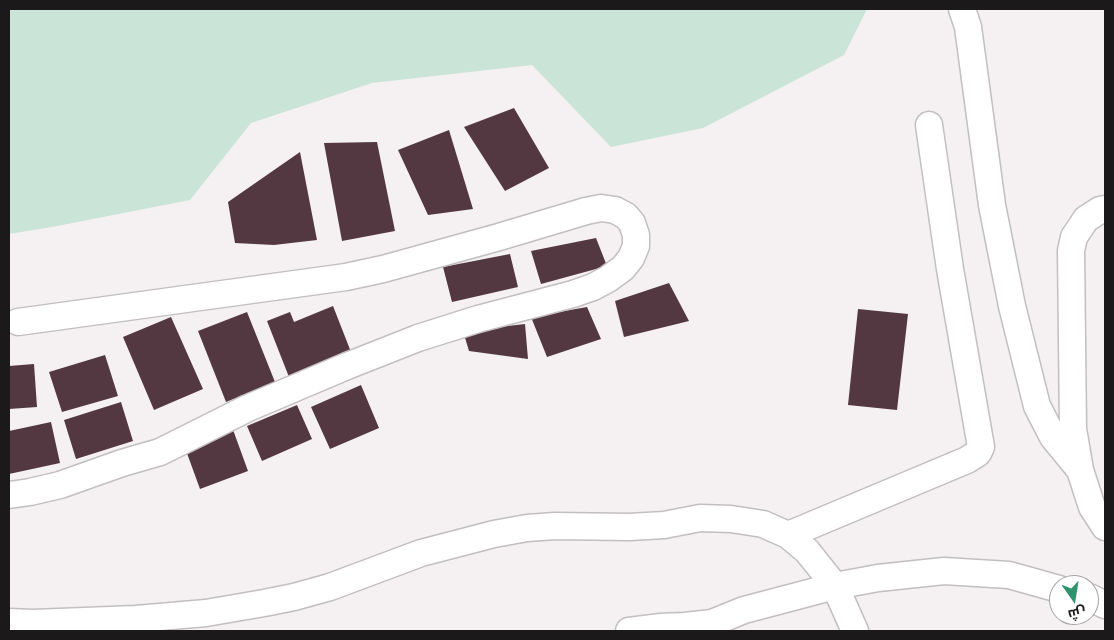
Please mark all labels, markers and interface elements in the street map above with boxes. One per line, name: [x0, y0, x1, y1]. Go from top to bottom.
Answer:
north arrow: [1049, 575, 1099, 625]
text: ش: [1066, 603, 1088, 624]

